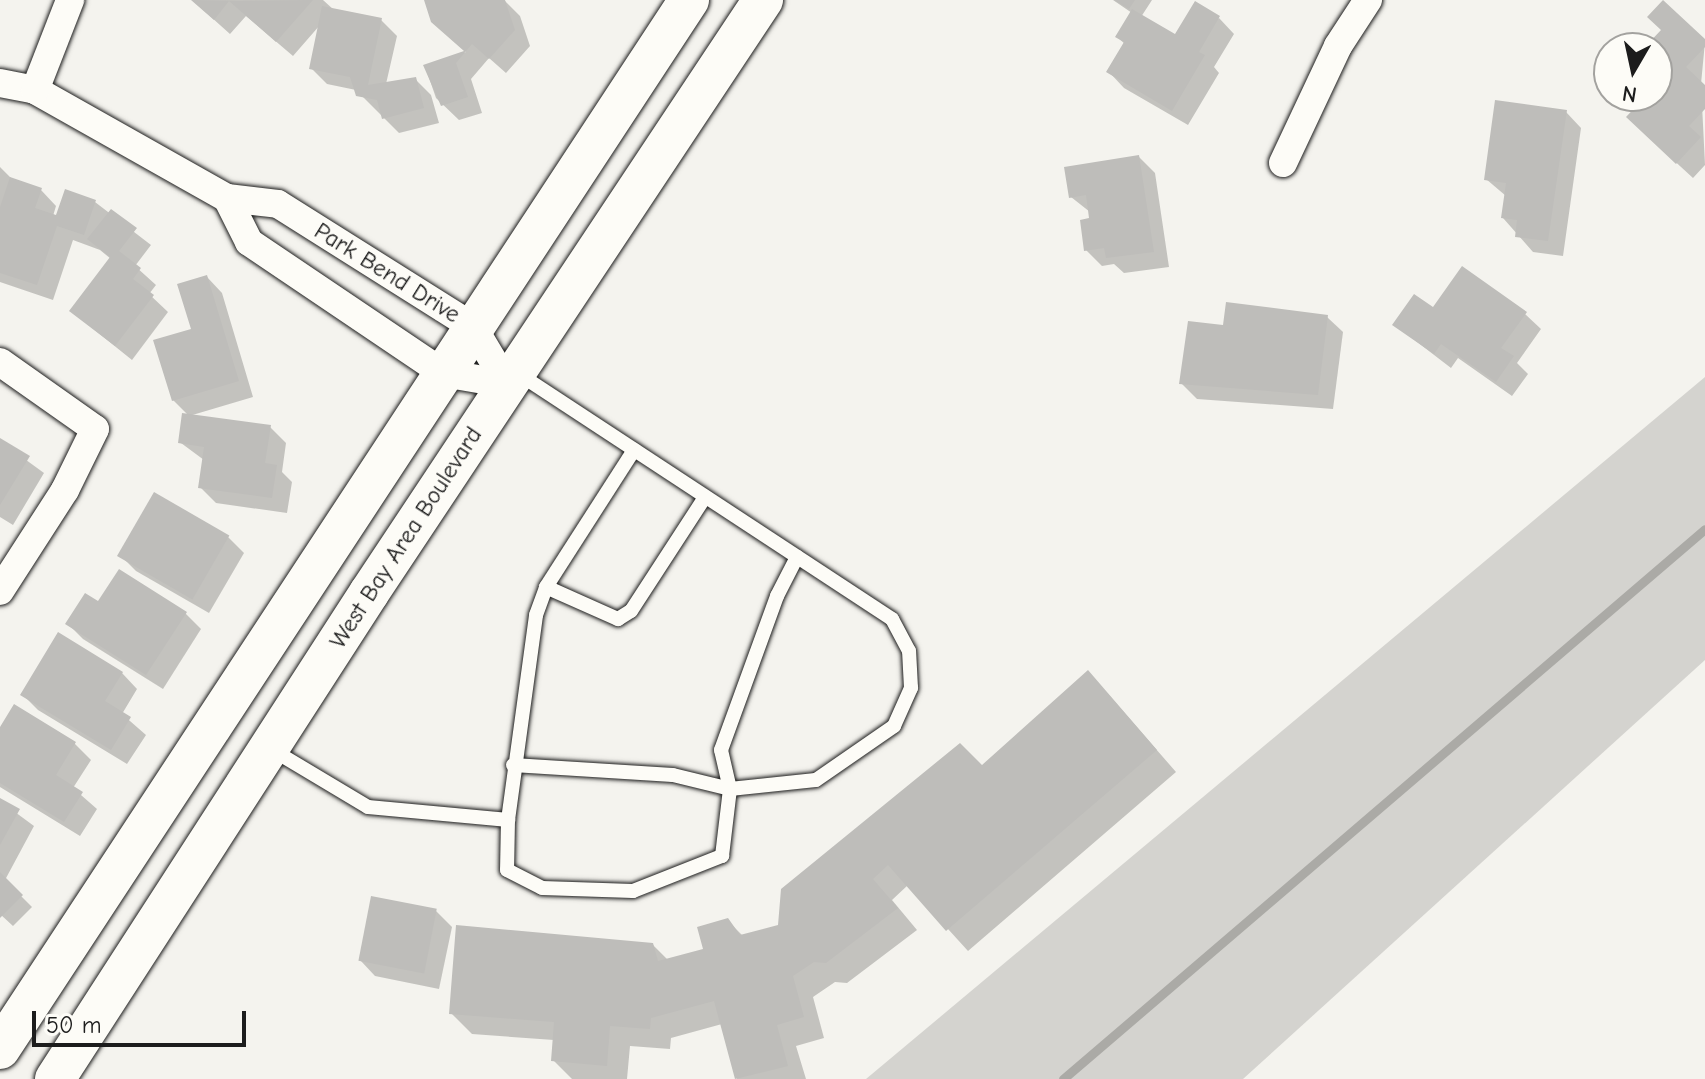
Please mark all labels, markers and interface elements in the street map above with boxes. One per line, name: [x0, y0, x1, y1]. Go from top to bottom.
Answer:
north arrow: [1593, 32, 1673, 112]
text: N: [1620, 80, 1639, 108]
street label: Park Bend Drive: [309, 217, 465, 329]
street label: West Bay Area Boulevard: [324, 422, 488, 654]
scale bar: [36, 995, 250, 1045]
text: 50 m: [46, 1011, 102, 1039]

